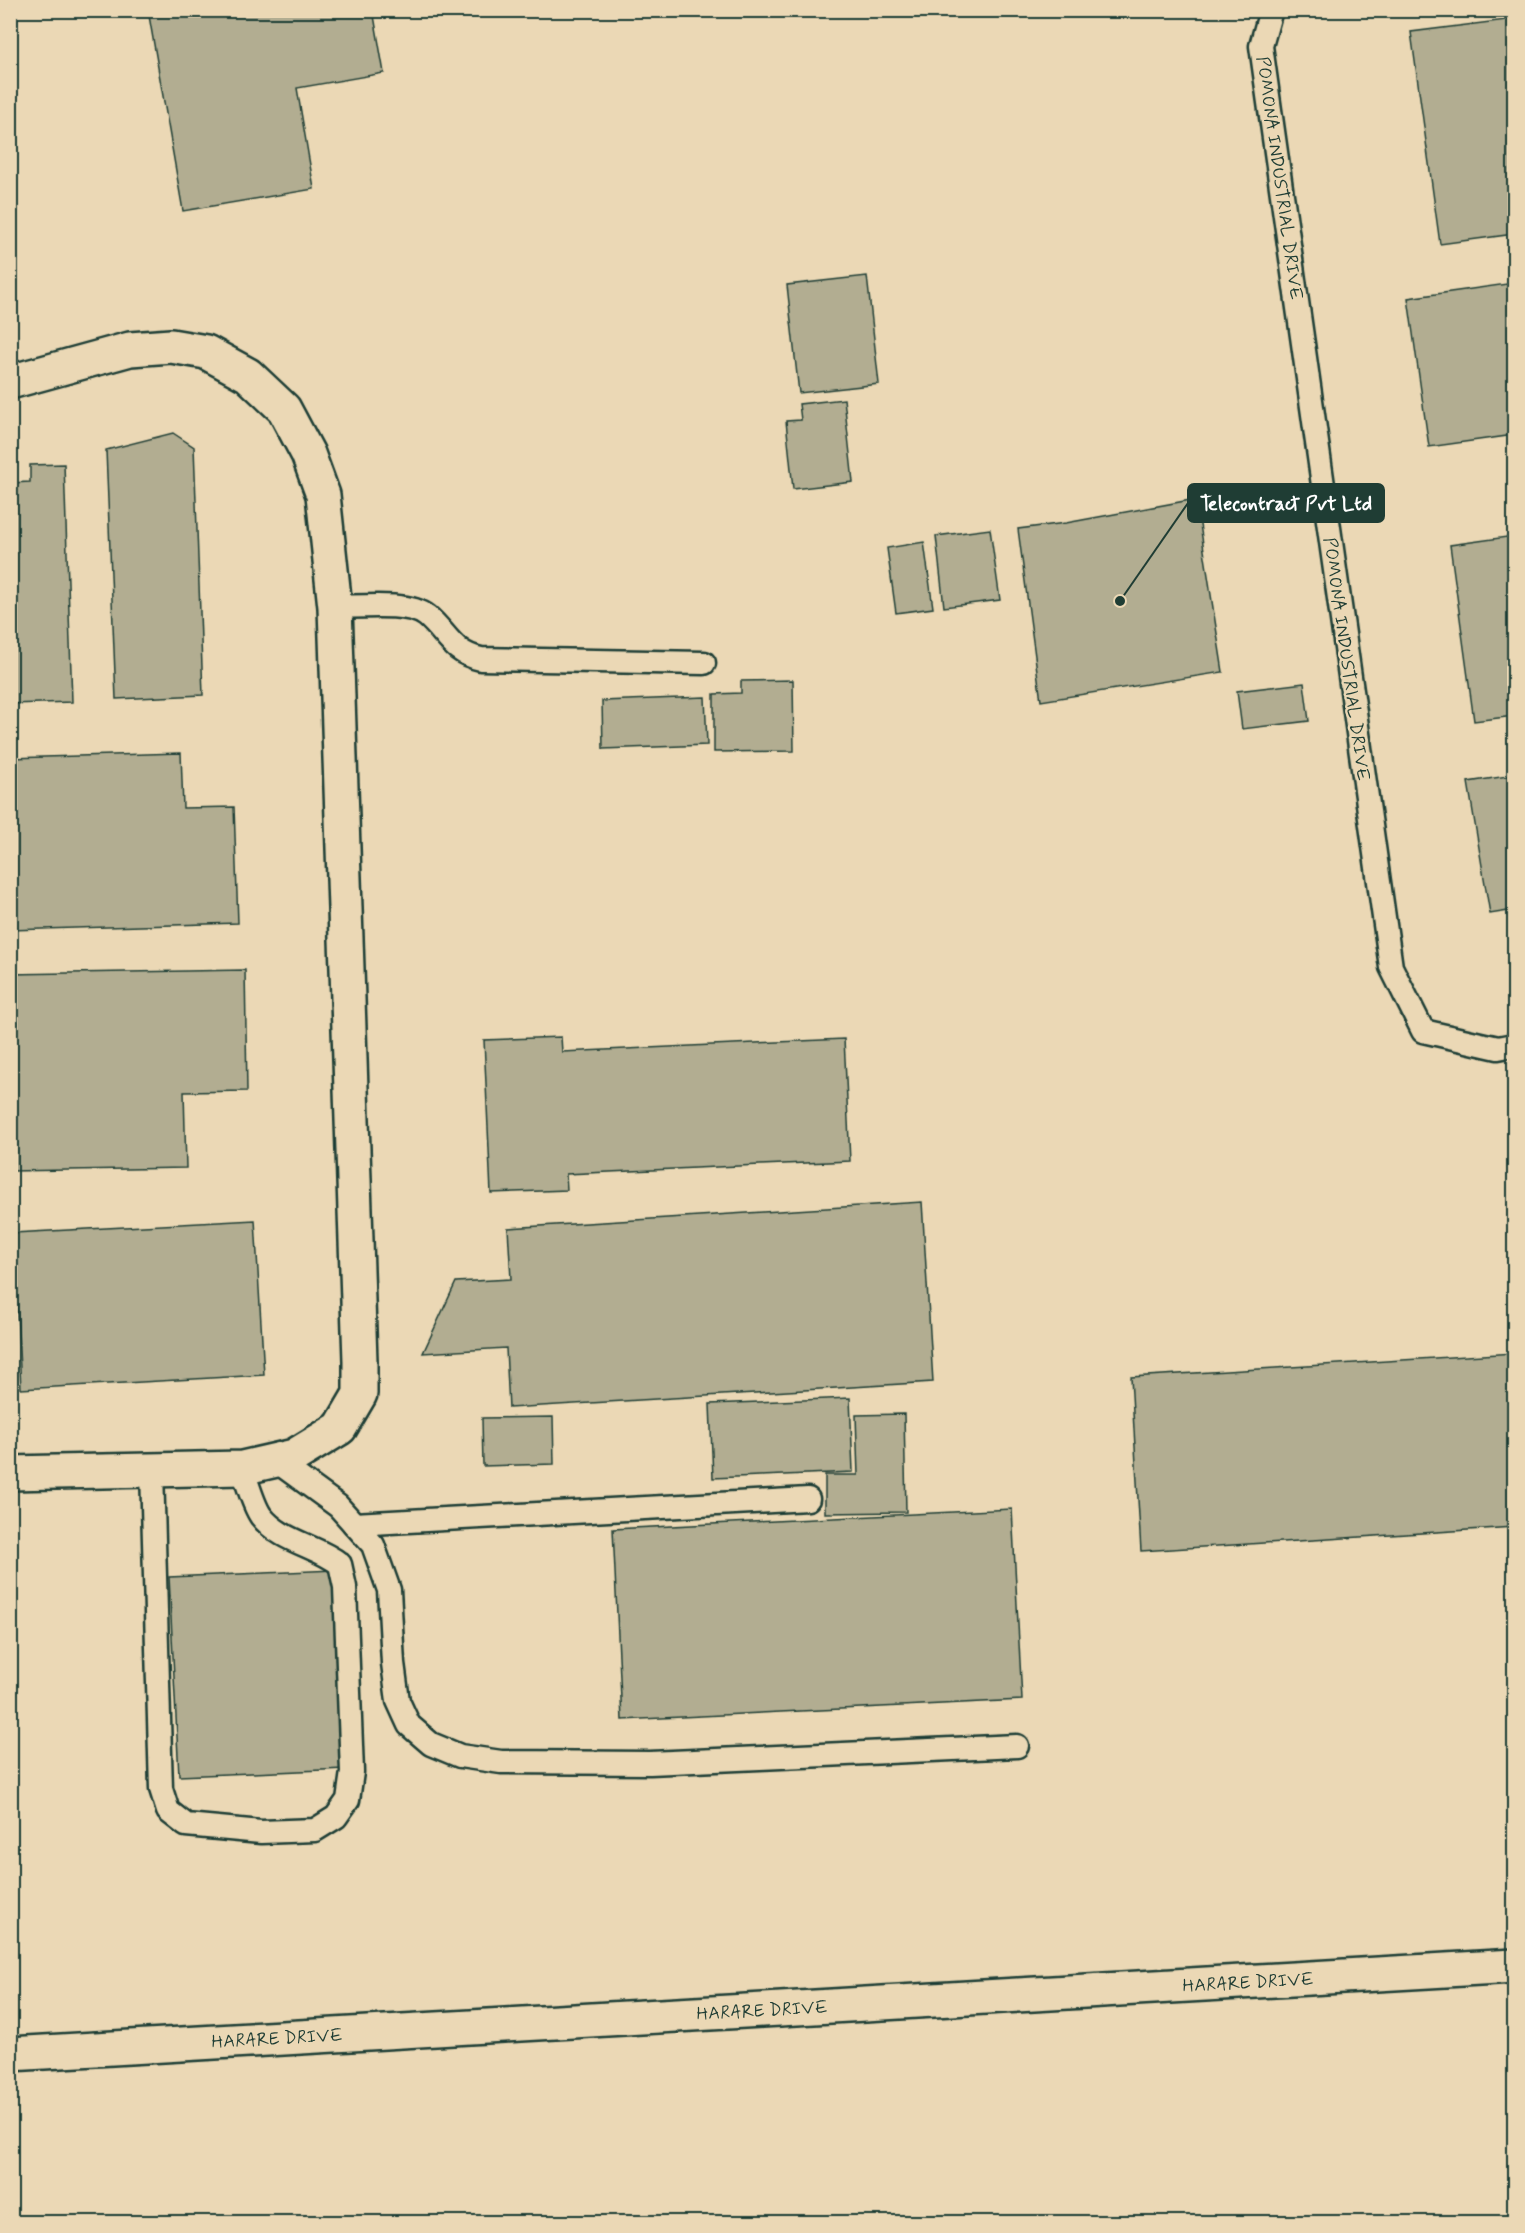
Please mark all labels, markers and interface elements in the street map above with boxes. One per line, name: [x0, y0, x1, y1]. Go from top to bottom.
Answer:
street label: POMONA INDUSTRIAL DRIVE: [1250, 55, 1308, 302]
callout: Telecontract Pvt Ltd: [1188, 484, 1384, 522]
text: Telecontract Pvt Ltd: [1200, 491, 1372, 518]
street label: POMONA INDUSTRIAL DRIVE: [1317, 536, 1375, 783]
street label: HARARE DRIVE: [1182, 1968, 1314, 1998]
street label: HARARE DRIVE: [696, 1996, 828, 2026]
street label: HARARE DRIVE: [211, 2024, 343, 2054]

